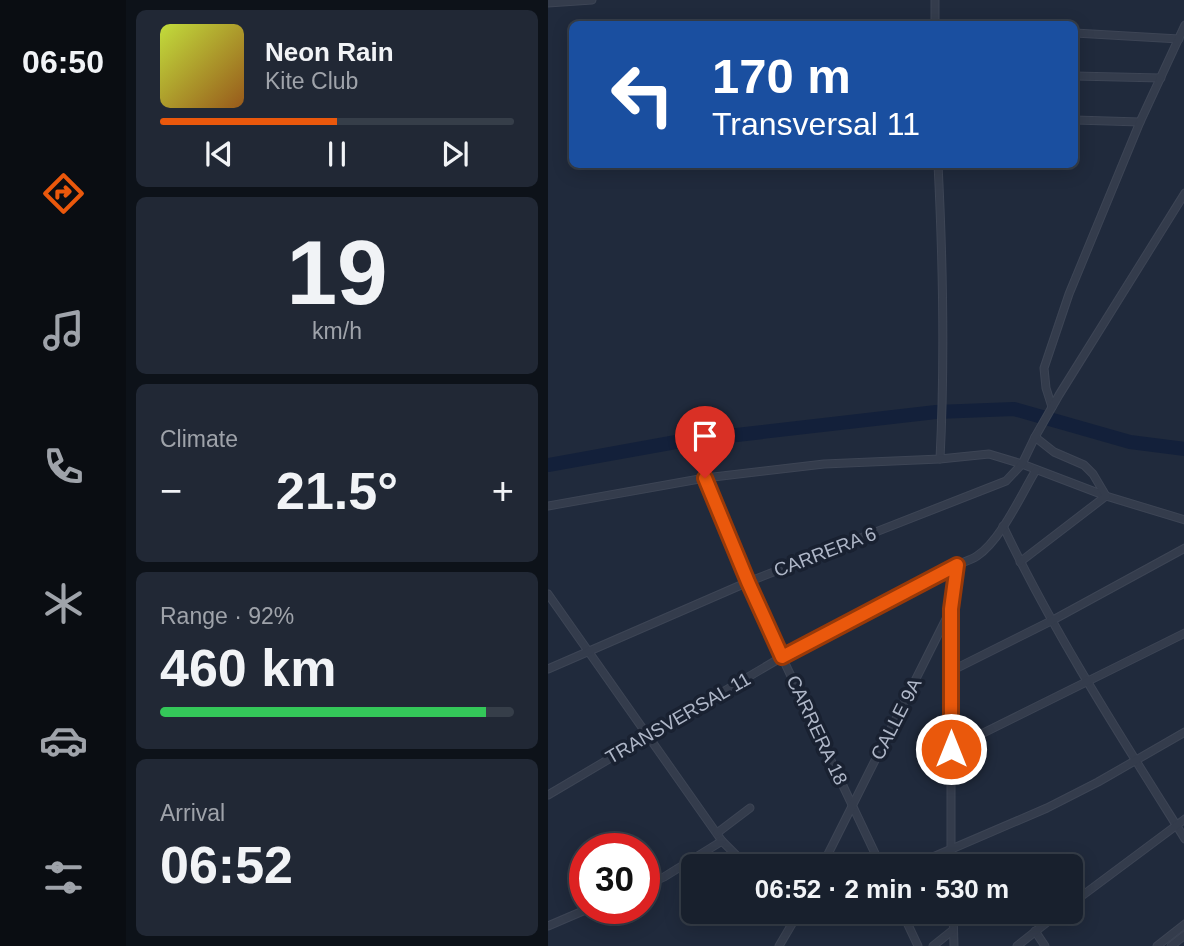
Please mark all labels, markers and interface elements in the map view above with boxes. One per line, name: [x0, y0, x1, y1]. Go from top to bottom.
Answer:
text: Neon Rain: [265, 37, 394, 67]
text: 06:50: [22, 44, 104, 80]
icon: left: [597, 49, 688, 140]
text: 170 m: [712, 49, 851, 103]
text: Kite Club: [265, 68, 358, 94]
text: Transversal 11: [712, 106, 920, 142]
icon: previous: [200, 135, 238, 173]
icon: pause: [318, 135, 356, 173]
icon: next: [436, 135, 474, 173]
icon: directions: [39, 169, 88, 218]
text: 19: [286, 222, 388, 323]
icon: music: [39, 306, 88, 355]
text: km/h: [312, 318, 362, 344]
pin: [675, 406, 735, 478]
icon: arrive: [686, 417, 724, 455]
text: Climate: [160, 426, 238, 452]
icon: phone: [39, 442, 88, 491]
text: 21.5°: [276, 462, 398, 520]
text: −: [160, 470, 182, 512]
text: +: [492, 470, 514, 512]
street label: CARRERA 6: [771, 523, 879, 581]
icon: climate: [39, 579, 88, 628]
text: Range · 92%: [160, 603, 294, 629]
text: 460 km: [160, 639, 336, 697]
street label: TRANSVERSAL 11: [602, 668, 754, 768]
street label: CARRERA 18: [782, 672, 852, 788]
street label: CALLE 9A: [867, 674, 926, 763]
position arrow: [914, 712, 988, 786]
icon: car: [39, 716, 88, 765]
text: Arrival: [160, 800, 225, 826]
speed limit sign: 30: [569, 833, 660, 924]
text: 06:52: [160, 836, 293, 894]
icon: filters: [39, 853, 88, 902]
text: 06:52 · 2 min · 530 m: [755, 874, 1009, 904]

